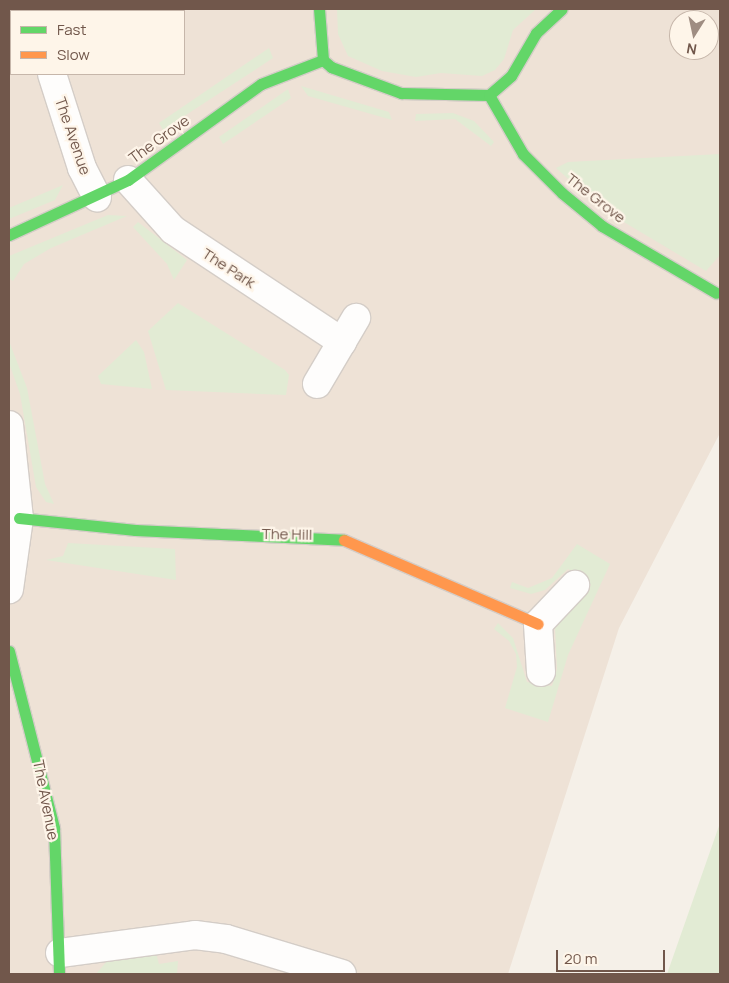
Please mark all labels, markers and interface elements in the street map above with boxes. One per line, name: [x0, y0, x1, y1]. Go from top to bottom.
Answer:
legend: [10, 10, 185, 75]
north arrow: [669, 10, 719, 60]
text: Fast: [57, 19, 86, 40]
text: N: [685, 39, 698, 60]
text: Slow: [57, 44, 90, 65]
street label: The Avenue: [51, 95, 95, 177]
street label: The Grove: [125, 111, 193, 167]
street label: The Grove: [563, 169, 629, 227]
street label: The Park: [199, 244, 259, 292]
street label: The Hill: [262, 525, 312, 543]
street label: The Avenue: [29, 759, 63, 841]
scale bar: [559, 940, 668, 972]
text: 20 m: [564, 948, 597, 969]

